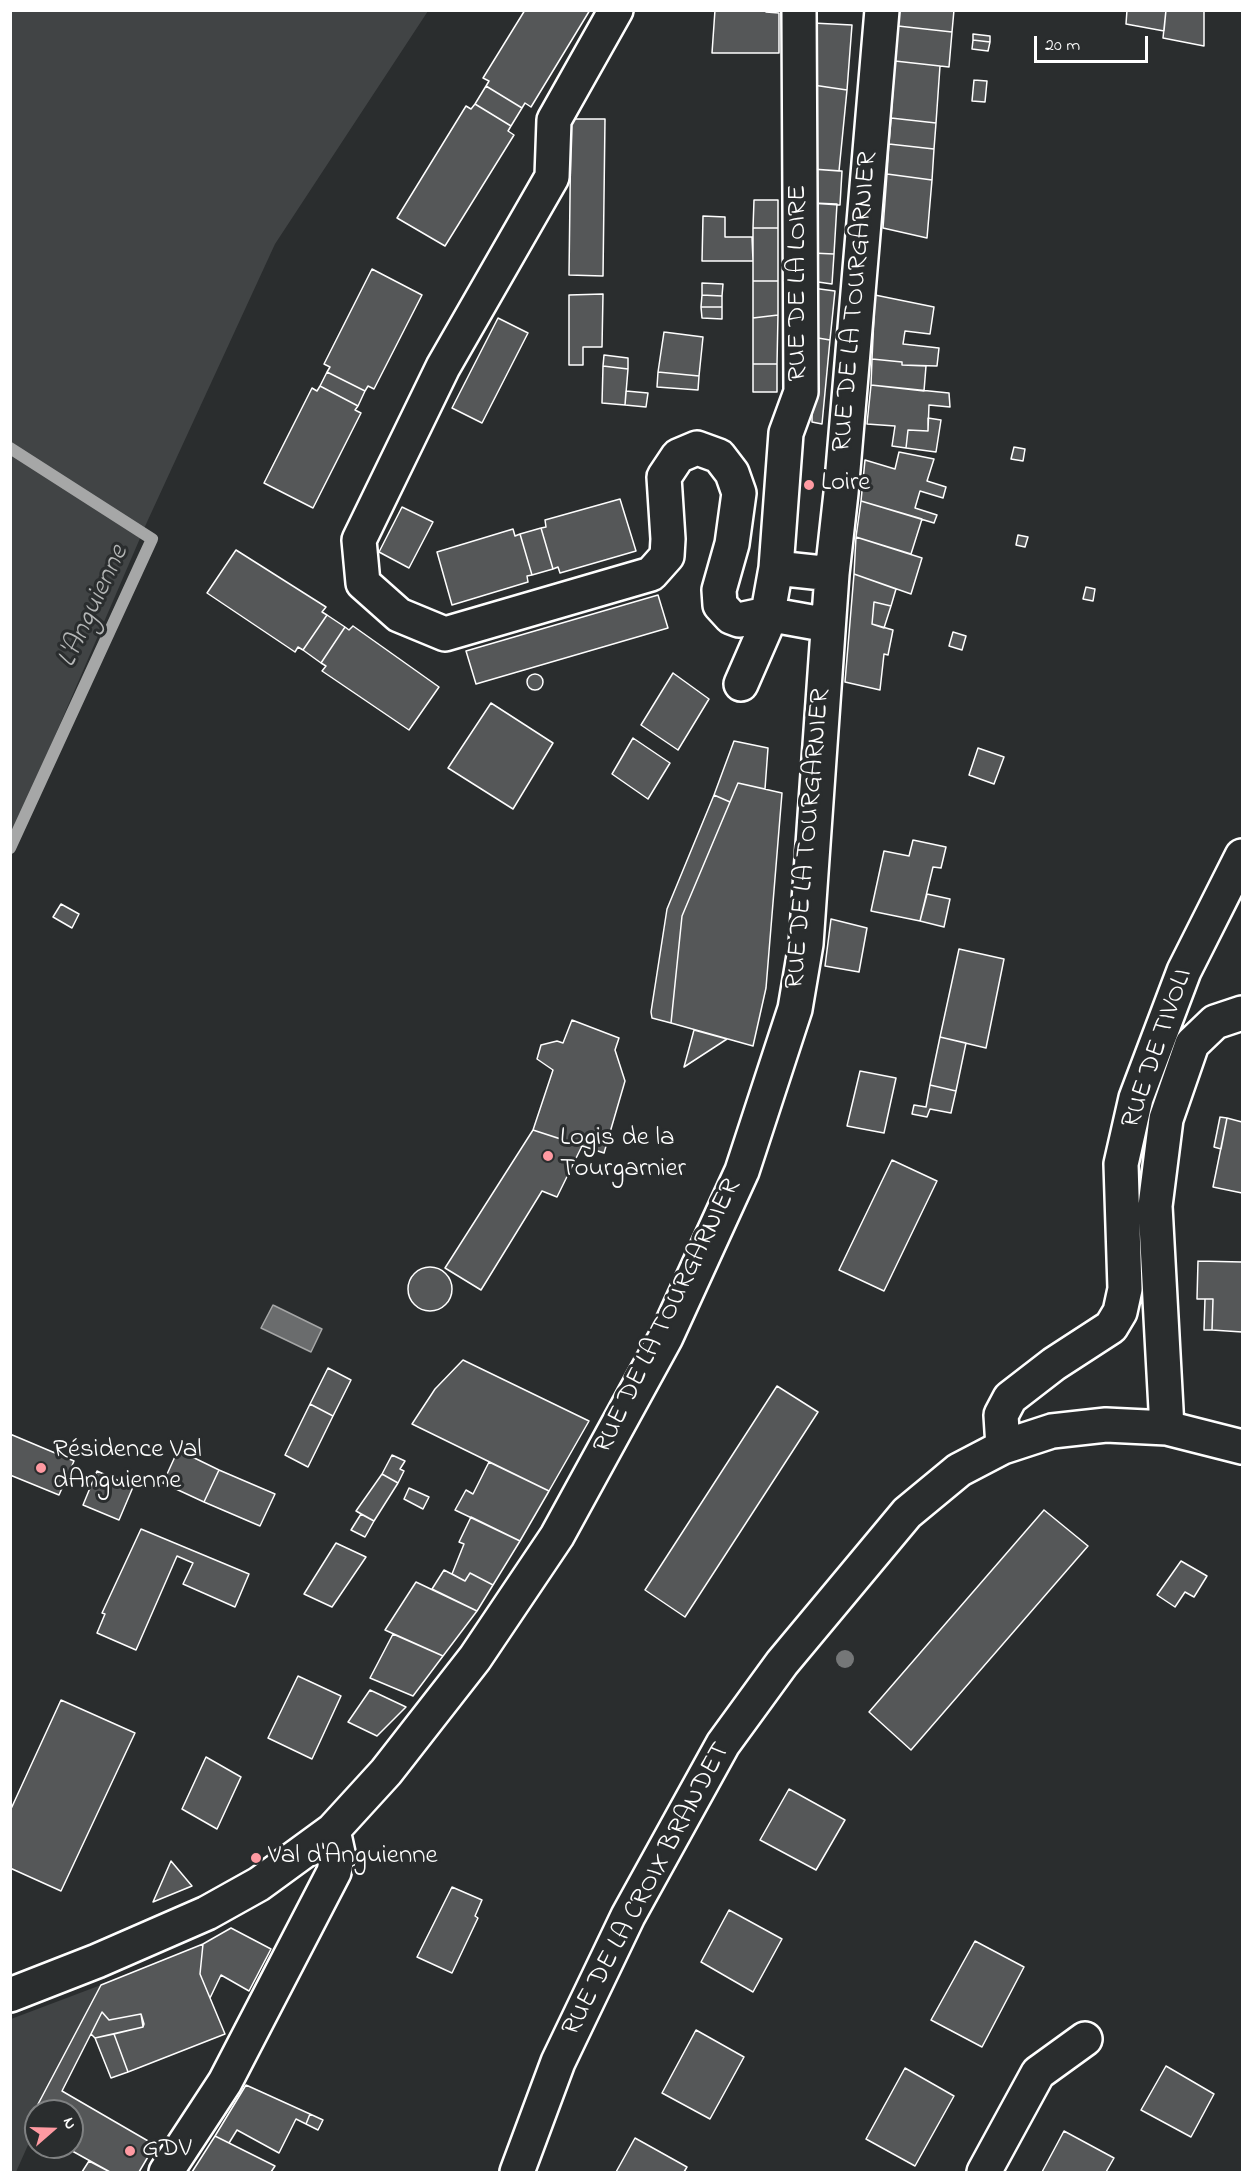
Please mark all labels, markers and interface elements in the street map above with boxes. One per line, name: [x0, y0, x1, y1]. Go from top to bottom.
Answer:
scale bar: [1037, 24, 1151, 62]
text: 20 m: [1045, 33, 1080, 59]
street label: RUE DE LA TOURGARNIER: [828, 151, 886, 453]
street label: RUE DE LA LOIRE: [784, 185, 816, 381]
place label: Loire: [821, 469, 870, 501]
marker: Loire: [802, 478, 816, 492]
water label: L'Anguienne: [52, 541, 138, 673]
street label: RUE DE LA TOURGARNIER: [781, 688, 839, 990]
street label: RUE DE TIVOLI: [1117, 965, 1201, 1133]
place label: Logis de la Tourgarnier: [560, 1124, 686, 1187]
marker: Logis de la Tourgarnier: [541, 1149, 555, 1163]
street label: RUE DE LA TOURGARNIER: [588, 1175, 750, 1459]
place label: Résidence Val dAnguienne: [53, 1436, 202, 1499]
marker: Résidence Val dAnguienne: [34, 1461, 48, 1475]
street label: RUE DE LA CROIX BRANDET: [557, 1738, 739, 2042]
place label: Val d'Anguienne: [268, 1842, 438, 1874]
marker: Val d'Anguienne: [249, 1851, 263, 1865]
north arrow: [24, 2099, 84, 2159]
text: N: [56, 2114, 82, 2133]
place label: GDV: [142, 2135, 191, 2167]
marker: GDV: [123, 2144, 137, 2158]

